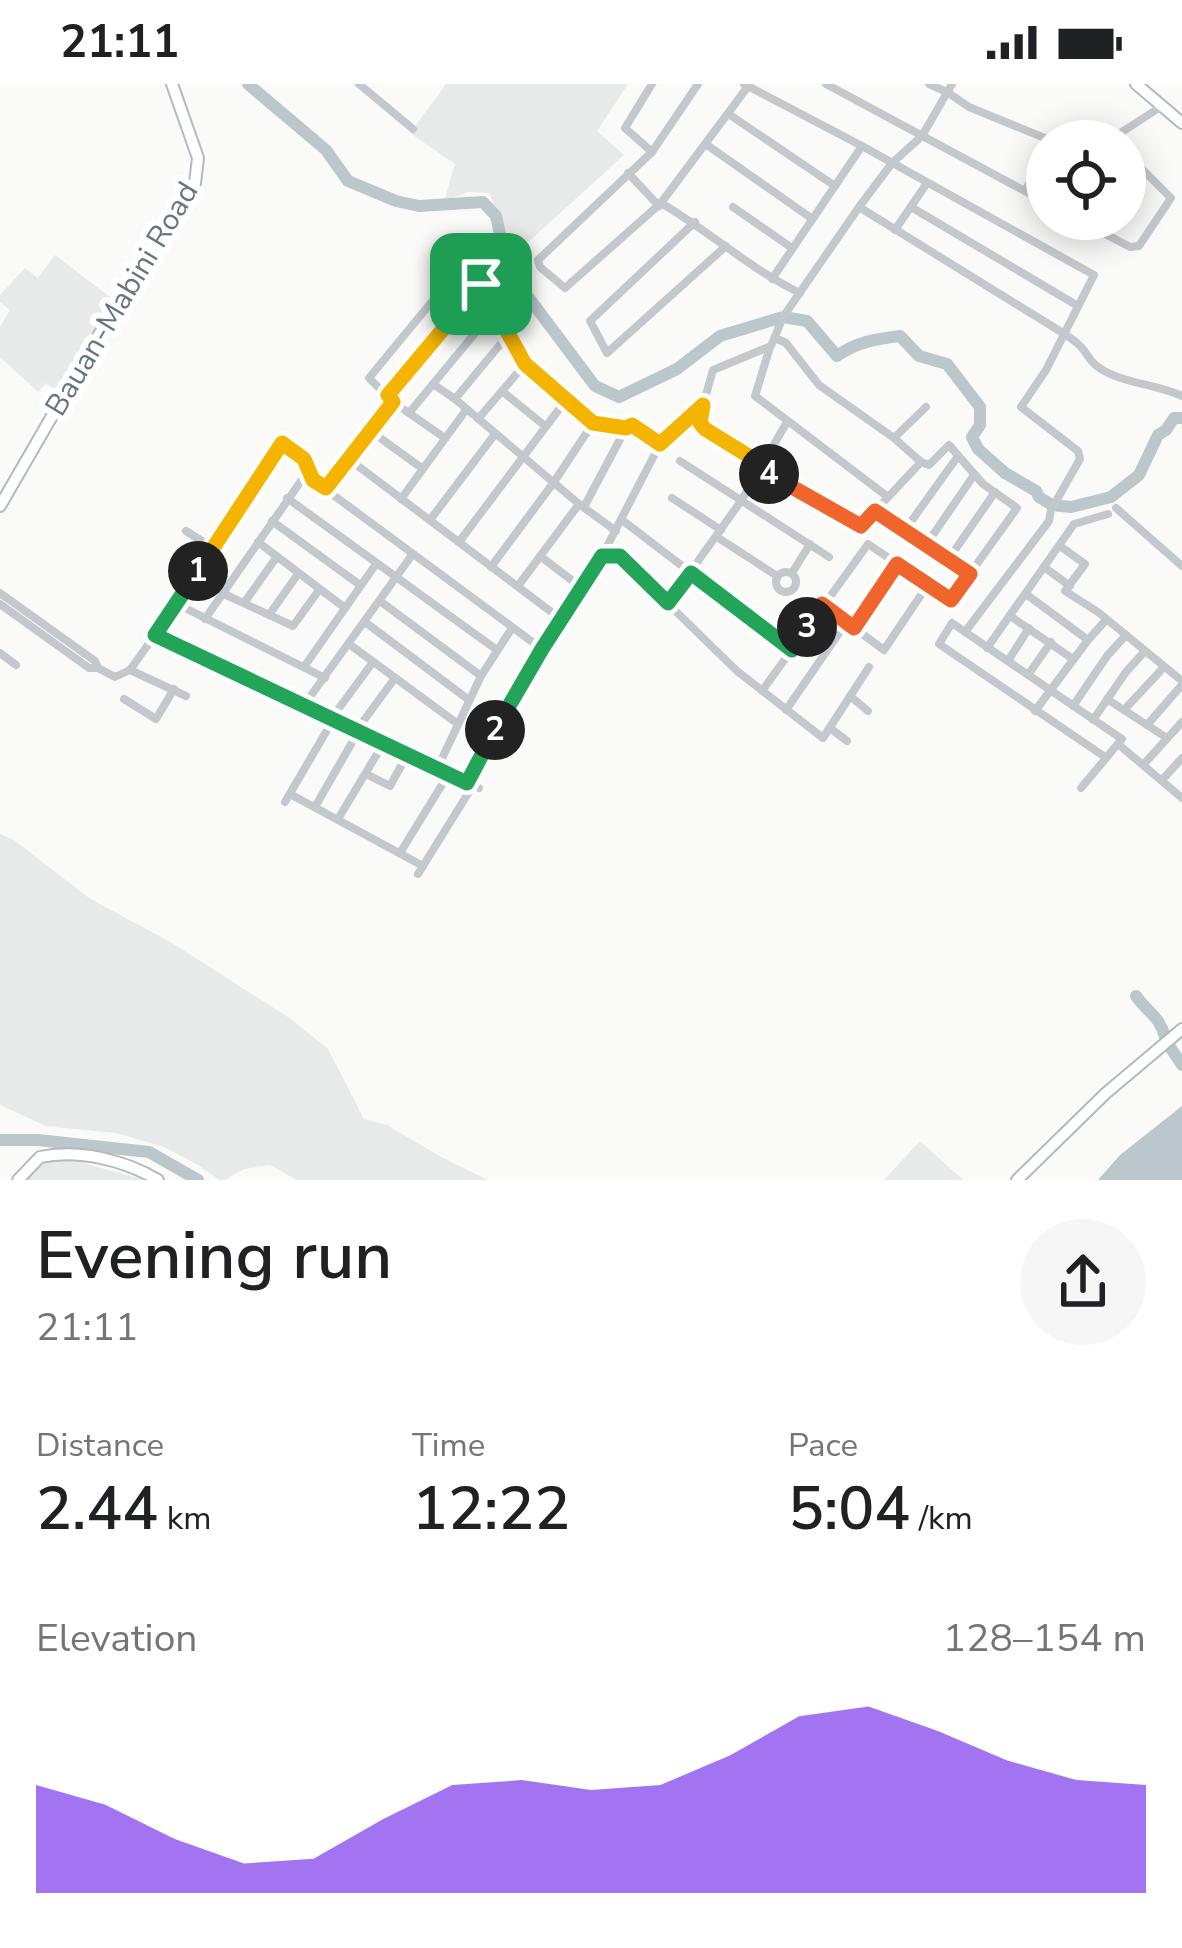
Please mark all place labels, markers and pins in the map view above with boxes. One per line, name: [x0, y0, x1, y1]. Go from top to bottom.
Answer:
pin: [430, 233, 532, 335]
pin: 4: [739, 444, 799, 504]
pin: 1: [168, 541, 228, 601]
pin: 3: [777, 597, 837, 657]
pin: 2: [465, 700, 525, 760]

